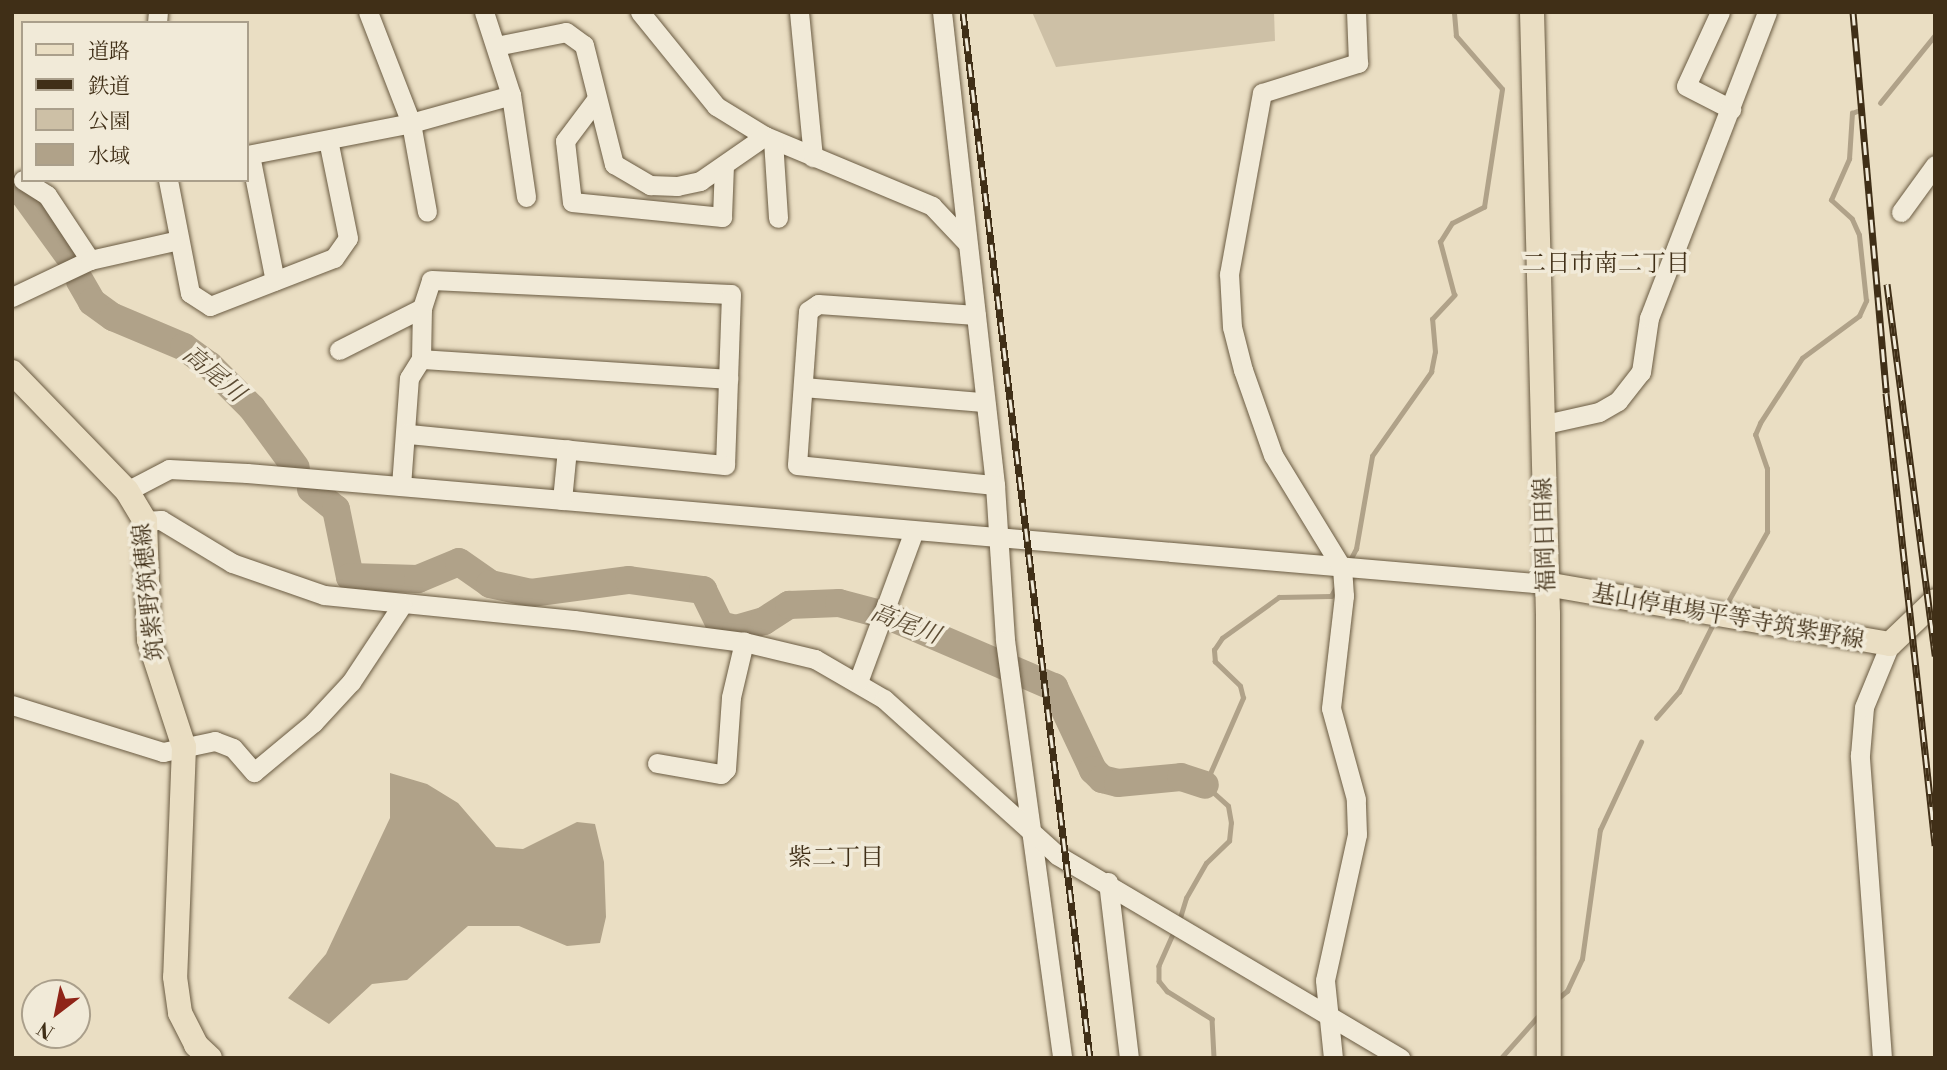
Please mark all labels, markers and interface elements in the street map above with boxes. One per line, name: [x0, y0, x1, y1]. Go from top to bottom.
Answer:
legend: [21, 21, 248, 182]
text: 道路: [88, 39, 130, 65]
text: 鉄道: [88, 74, 130, 100]
text: 公園: [88, 109, 130, 135]
text: 水域: [88, 144, 130, 170]
district label: 二日市南二丁目: [1522, 251, 1690, 279]
water label: 高尾川: [176, 341, 250, 409]
street label: 福岡日田線: [1529, 477, 1561, 593]
street label: 筑紫野筑穂線: [128, 522, 170, 662]
street label: 基山停車場平等寺筑紫野線: [1590, 579, 1866, 655]
water label: 高尾川: [866, 599, 944, 651]
district label: 紫二丁目: [788, 845, 884, 873]
north arrow: [21, 979, 91, 1049]
text: N: [33, 1016, 59, 1044]

